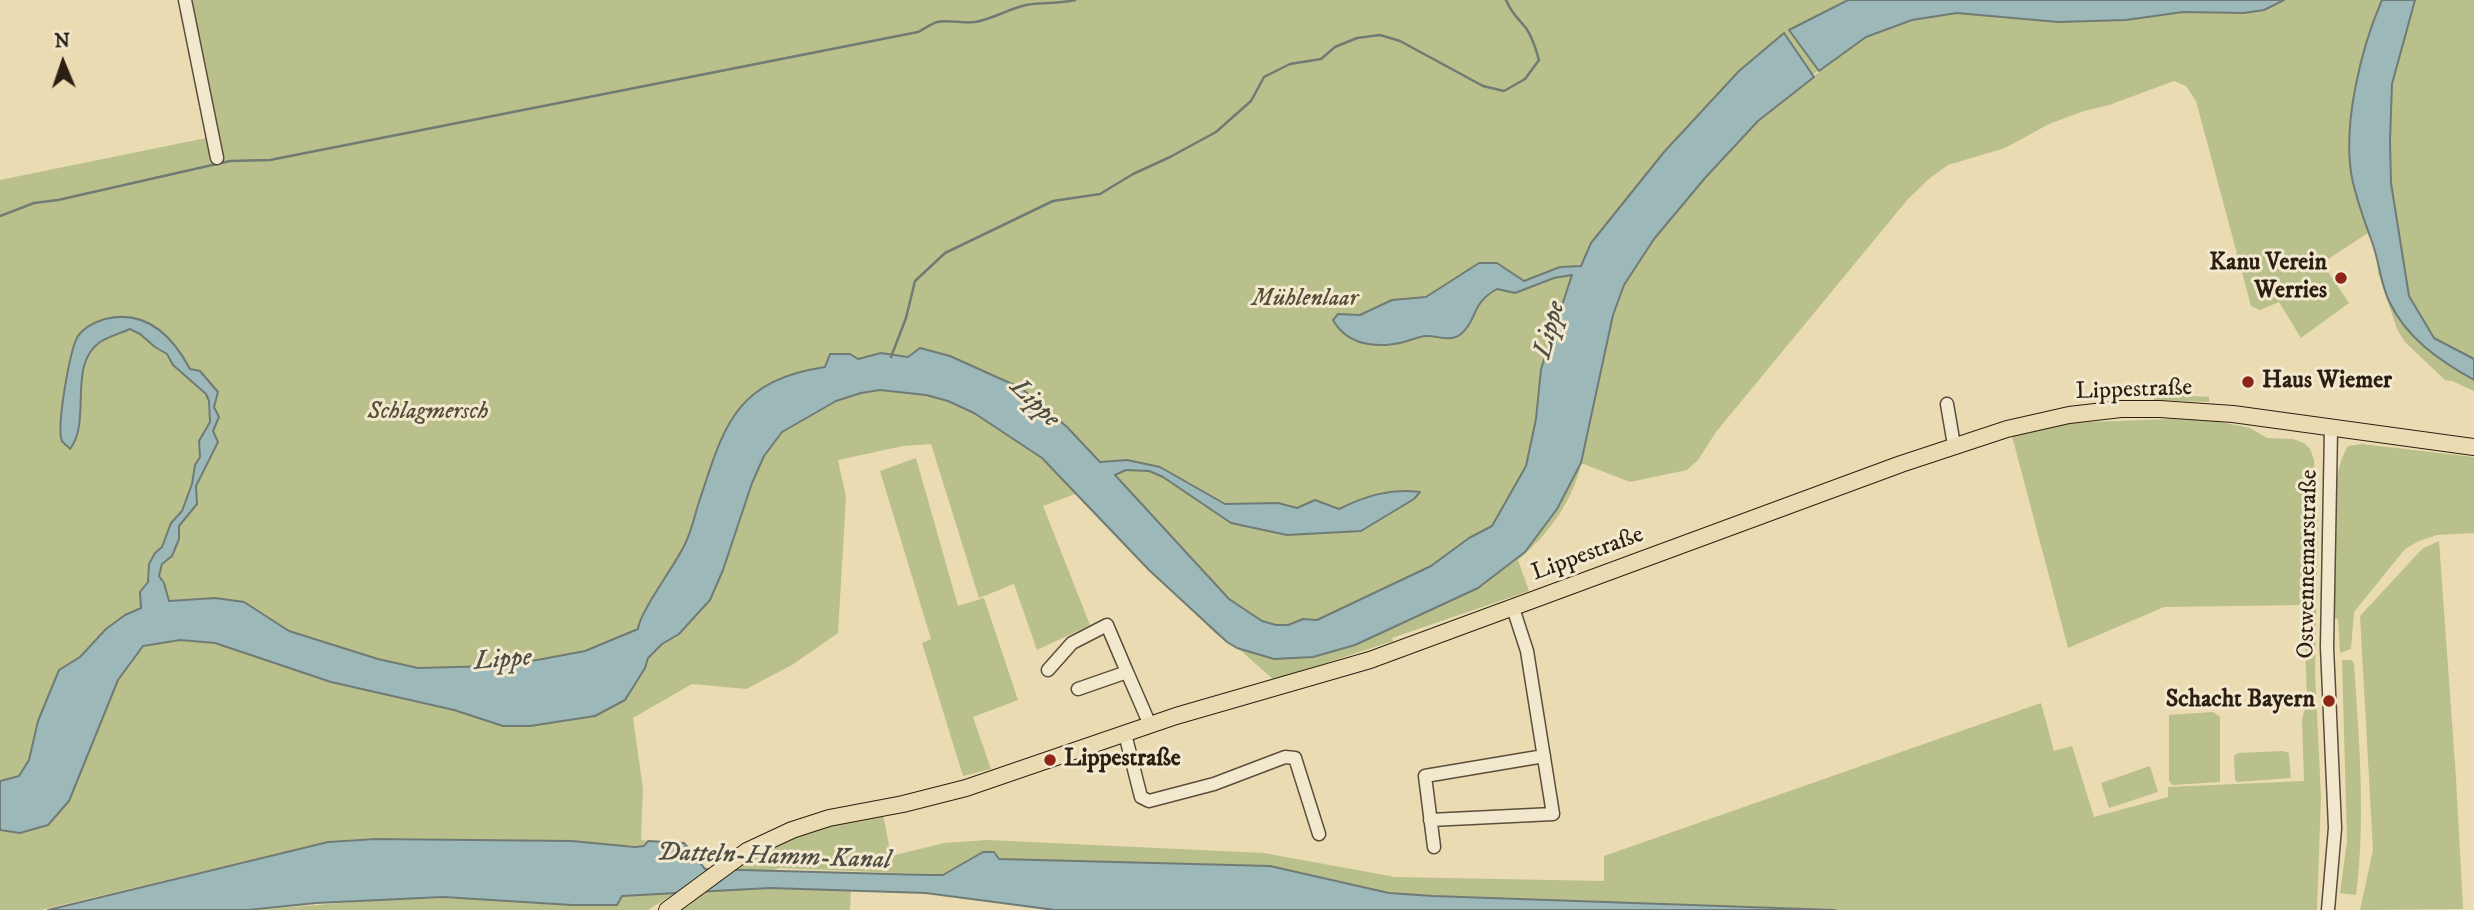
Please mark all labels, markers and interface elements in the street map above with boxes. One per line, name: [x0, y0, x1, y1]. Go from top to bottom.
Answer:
north arrow: [28, 28, 98, 98]
text: N: [54, 30, 70, 53]
place label: Kanu Verein Werries: [2209, 250, 2327, 306]
marker: Kanu Verein Werries: [2333, 270, 2349, 286]
park label: Mühlenlaar: [1252, 286, 1358, 314]
water label: Lippe: [1528, 298, 1574, 362]
place label: Haus Wiemer: [2262, 368, 2392, 396]
water label: Lippe: [1002, 373, 1066, 435]
marker: Haus Wiemer: [2240, 374, 2256, 390]
street label: Lippestraße: [2075, 375, 2193, 407]
park label: Schlagmersch: [368, 399, 488, 427]
street label: Ostwennemarstraße: [2293, 469, 2325, 659]
street label: Lippestraße: [1528, 521, 1648, 589]
water label: Lippe: [473, 643, 533, 679]
place label: Schacht Bayern: [2166, 687, 2315, 715]
marker: Schacht Bayern: [2321, 693, 2337, 709]
place label: Lippestraße: [1064, 746, 1181, 774]
marker: Lippestraße: [1042, 752, 1058, 768]
water label: Datteln-Hamm-Kanal: [656, 838, 892, 878]

